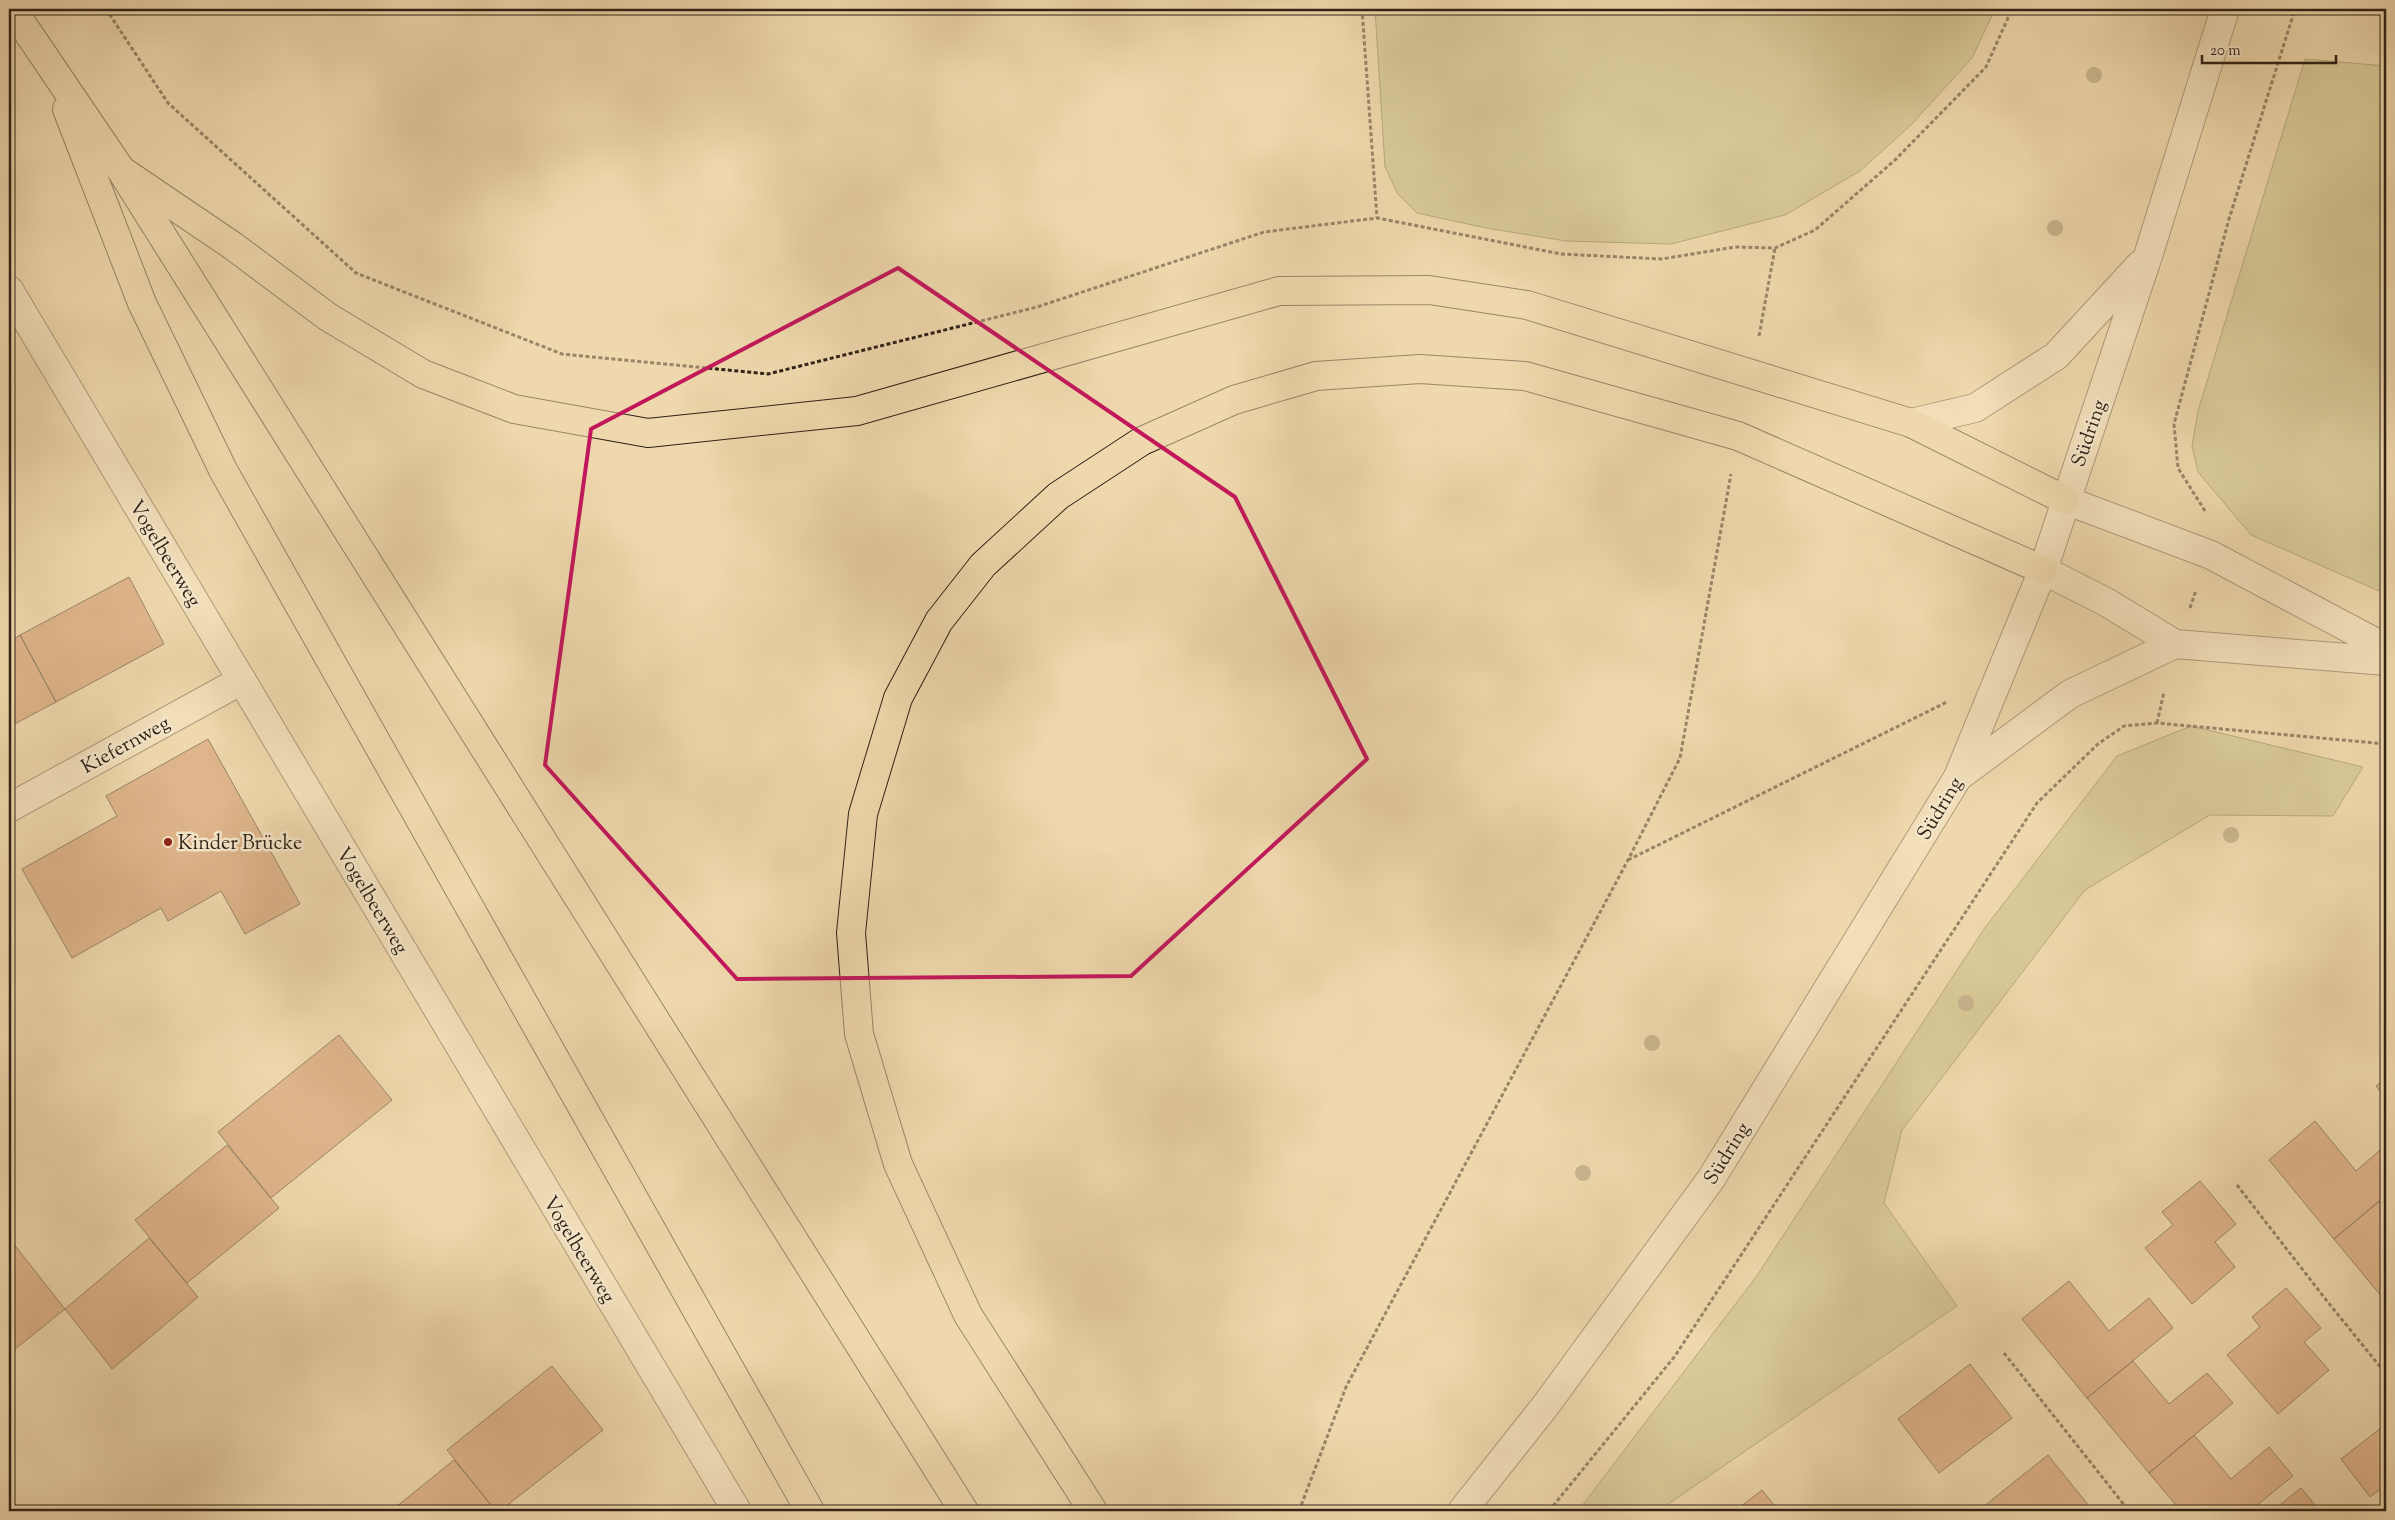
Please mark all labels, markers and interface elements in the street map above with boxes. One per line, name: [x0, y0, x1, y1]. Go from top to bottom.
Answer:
scale bar: [2202, 32, 2336, 64]
text: 20 m: [2210, 41, 2241, 62]
street label: Südring: [2065, 396, 2115, 471]
street label: Vogelbeerweg: [120, 495, 207, 614]
street label: Kiefernweg: [77, 710, 176, 782]
street label: Südring: [1911, 772, 1971, 846]
place label: Kinder Brücke: [178, 830, 302, 859]
marker: Kinder Brücke: [162, 836, 174, 848]
street label: Vogelbeerweg: [327, 842, 414, 961]
street label: Südring: [1698, 1117, 1759, 1191]
street label: Vogelbeerweg: [534, 1191, 621, 1310]

